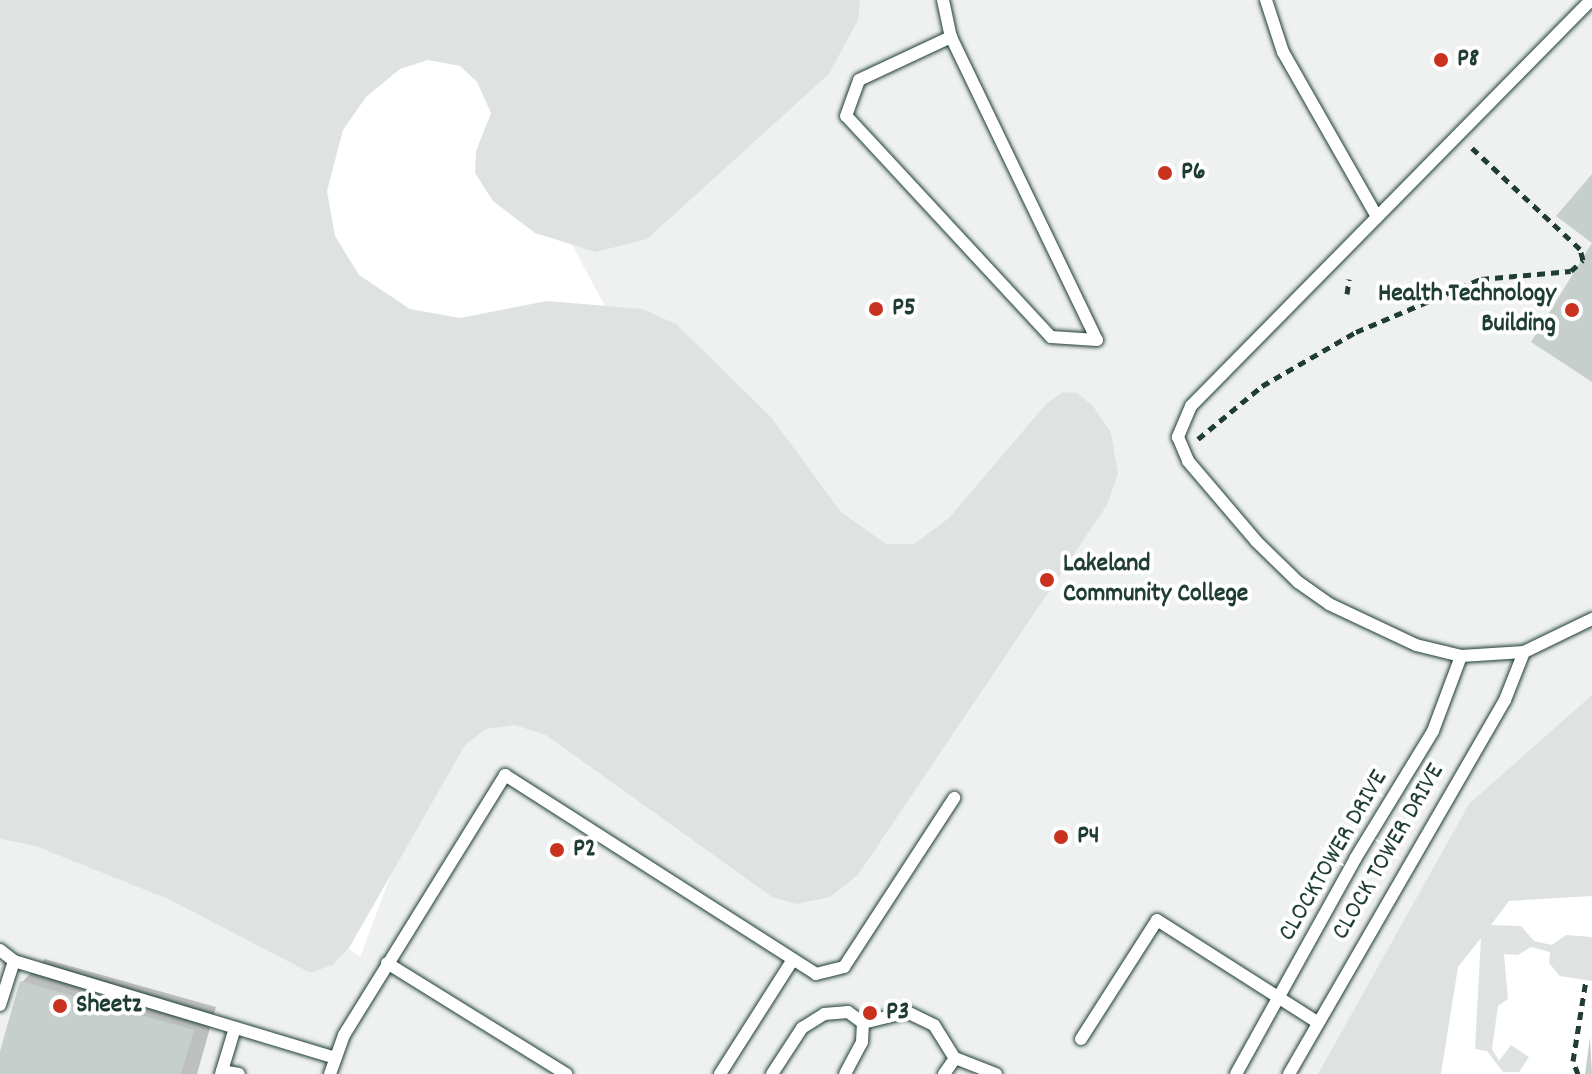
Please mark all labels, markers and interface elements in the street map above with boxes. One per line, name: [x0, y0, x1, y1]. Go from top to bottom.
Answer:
place label: P8: [1457, 44, 1479, 76]
marker: P8: [1432, 51, 1450, 69]
place label: P6: [1181, 157, 1206, 189]
marker: P6: [1156, 164, 1174, 182]
place label: Health Technology Building: [1378, 279, 1556, 340]
place label: P5: [892, 293, 916, 325]
marker: P5: [867, 300, 885, 318]
marker: Health Technology Building: [1563, 301, 1581, 319]
place label: Lakeland Community College: [1063, 549, 1248, 610]
marker: Lakeland Community College: [1038, 571, 1056, 589]
street label: CLOCK TOWER DRIVE: [1326, 758, 1452, 946]
street label: CLOCKTOWER DRIVE: [1272, 765, 1396, 947]
place label: P4: [1077, 821, 1100, 853]
marker: P4: [1052, 828, 1070, 846]
place label: P2: [573, 834, 596, 866]
marker: P2: [548, 841, 566, 859]
place label: Sheetz: [76, 990, 142, 1022]
marker: Sheetz: [51, 997, 69, 1015]
place label: P3: [886, 997, 909, 1029]
marker: P3: [861, 1004, 879, 1022]

